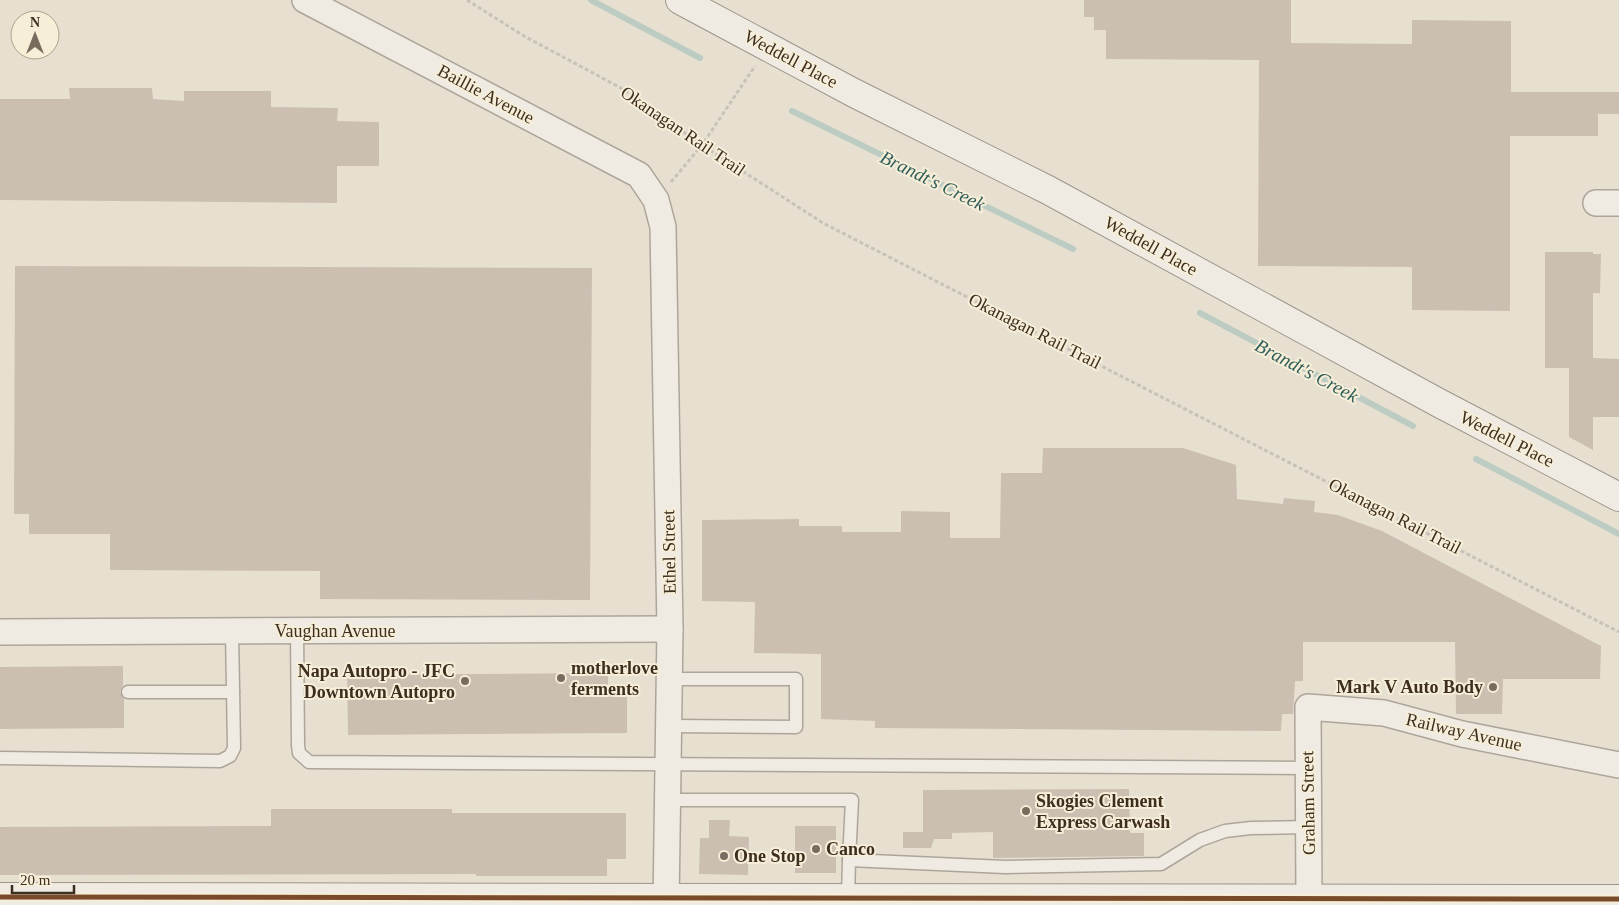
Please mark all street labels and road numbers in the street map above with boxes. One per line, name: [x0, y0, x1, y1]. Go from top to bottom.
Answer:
street label: Weddell Place: [741, 26, 841, 92]
street label: Baillie Avenue: [434, 60, 538, 128]
street label: Okanagan Rail Trail: [617, 82, 749, 180]
street label: Weddell Place: [1101, 212, 1201, 280]
street label: Okanagan Rail Trail: [965, 289, 1105, 373]
street label: Weddell Place: [1457, 407, 1557, 471]
street label: Okanagan Rail Trail: [1325, 474, 1465, 558]
street label: Ethel Street: [658, 510, 680, 594]
street label: Vaughan Avenue: [274, 621, 396, 641]
street label: Railway Avenue: [1404, 709, 1524, 755]
street label: Graham Street: [1297, 751, 1319, 855]

